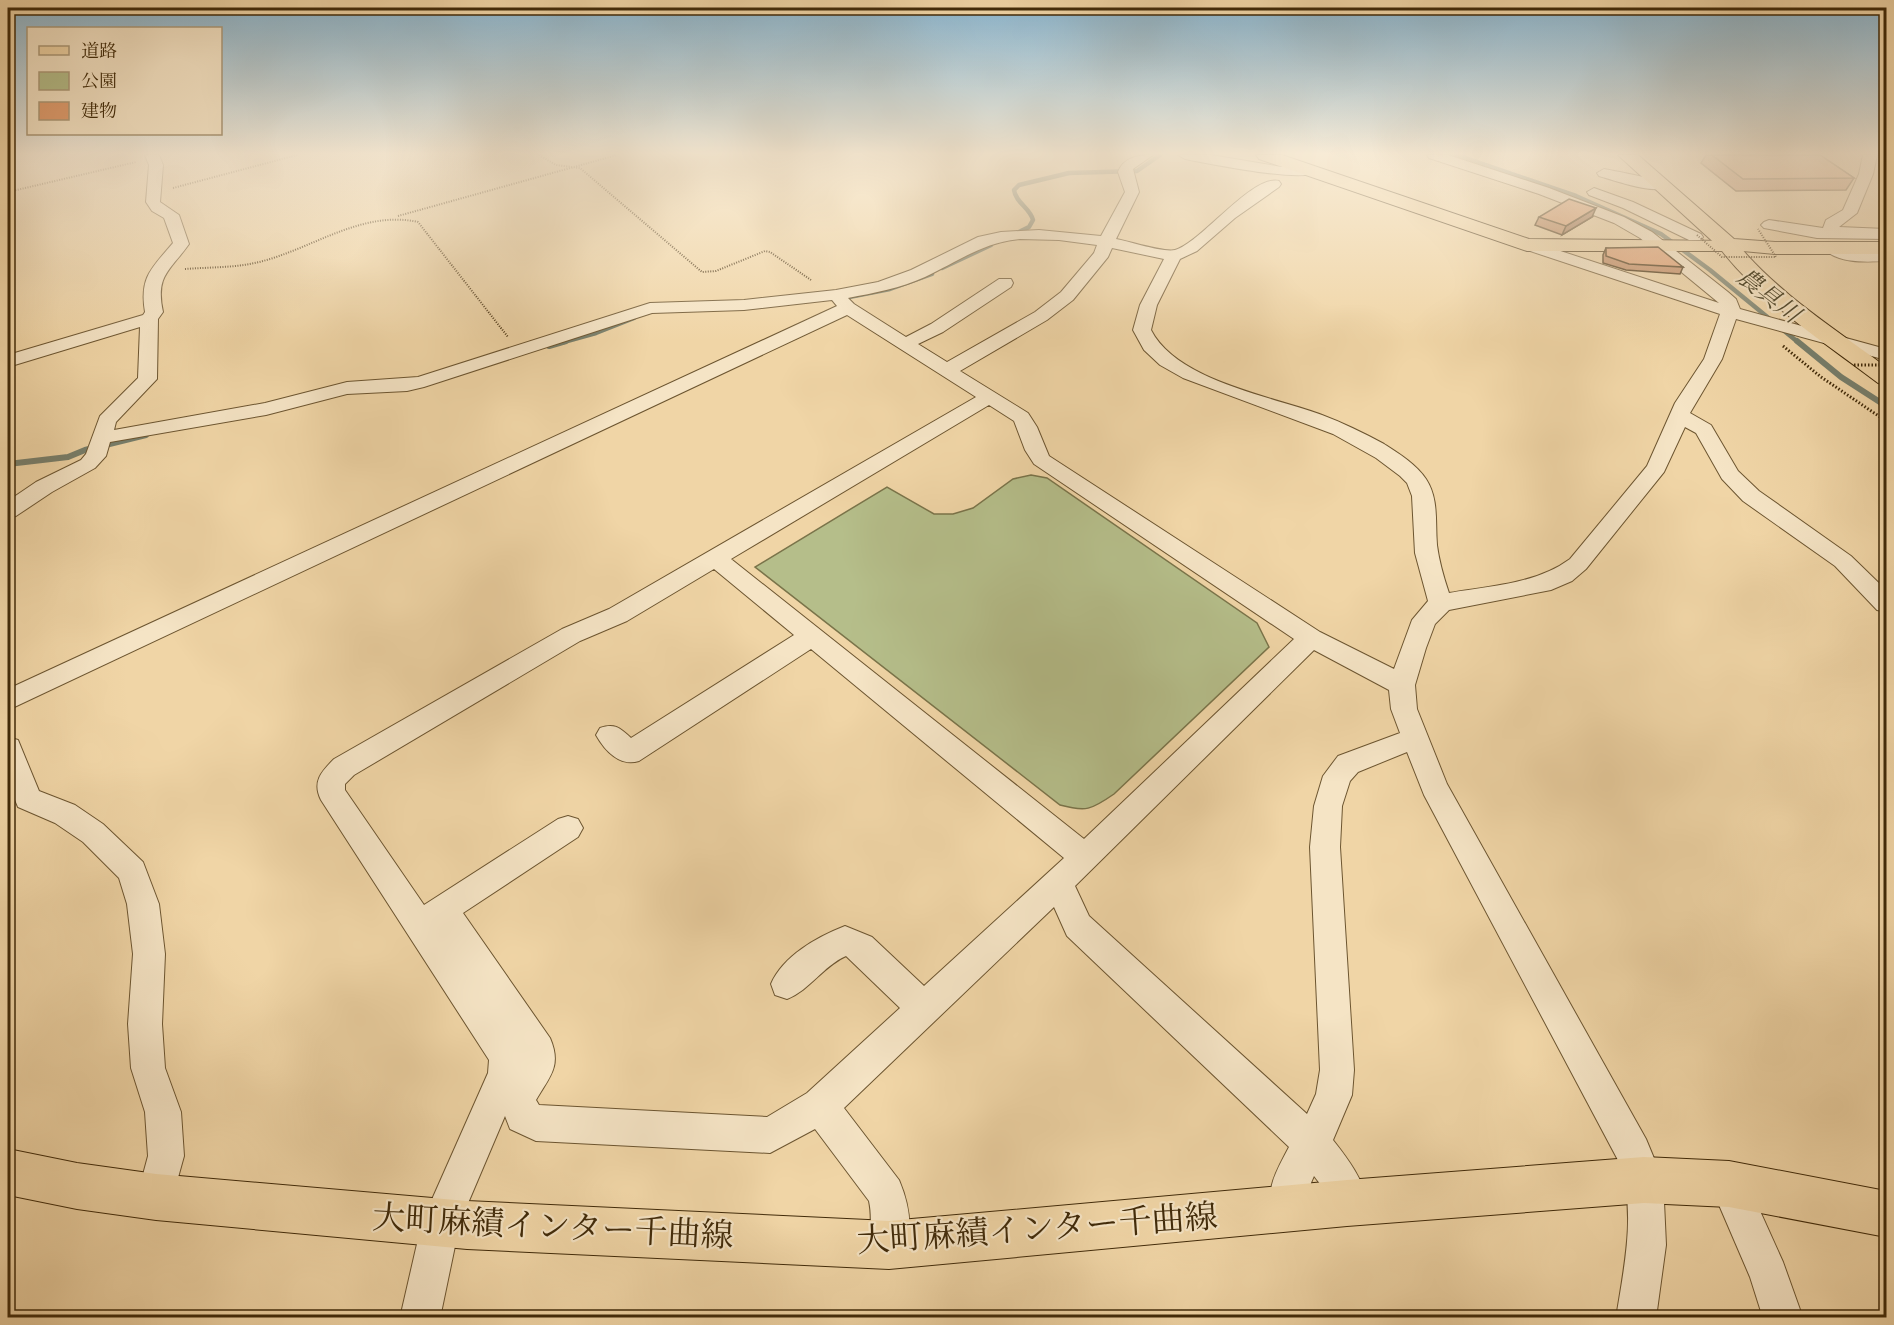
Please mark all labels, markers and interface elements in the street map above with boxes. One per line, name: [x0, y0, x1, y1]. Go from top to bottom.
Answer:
legend: [27, 27, 222, 135]
text: 道路: [81, 39, 117, 62]
text: 公園: [81, 69, 117, 92]
text: 建物: [81, 99, 117, 122]
water label: 農具川: [1731, 261, 1809, 331]
street label: 大町麻績インター千曲線: [855, 1194, 1219, 1262]
street label: 大町麻績インター千曲線: [371, 1195, 735, 1257]

